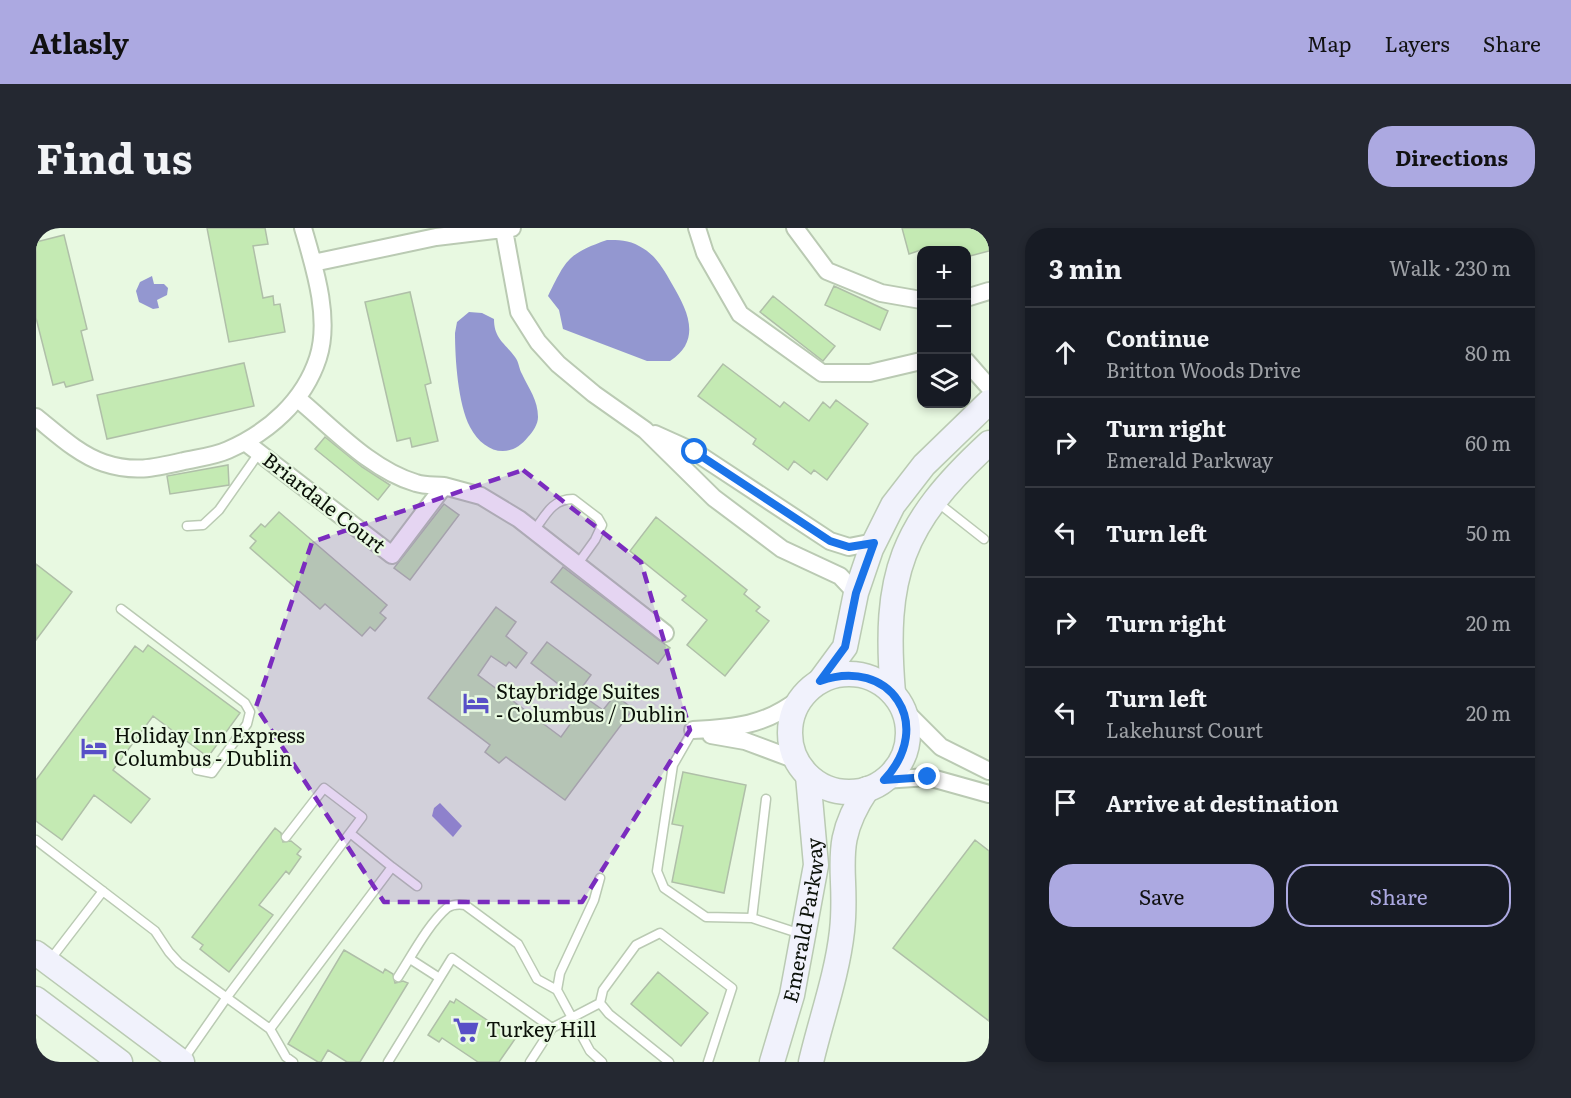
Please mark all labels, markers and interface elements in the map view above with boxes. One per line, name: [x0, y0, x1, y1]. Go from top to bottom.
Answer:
text: Atlasly: [30, 21, 129, 63]
text: Map: [1307, 27, 1352, 58]
text: Layers: [1385, 27, 1450, 58]
text: Share: [1483, 27, 1541, 58]
text: Find us: [36, 125, 193, 187]
button: Directions: [1368, 126, 1535, 187]
map controls: [917, 246, 971, 408]
button: +: [917, 246, 971, 300]
text: 3 min: [1049, 248, 1122, 287]
text: Walk · 230 m: [1389, 252, 1511, 282]
button: −: [917, 300, 971, 354]
text: Continue: [1106, 321, 1209, 354]
icon: ahead: [1049, 336, 1082, 369]
text: 80 m: [1465, 337, 1511, 367]
button: layers: [917, 354, 971, 408]
text: Britton Woods Drive: [1106, 354, 1301, 384]
text: Turn right: [1106, 411, 1226, 444]
icon: right: [1049, 426, 1082, 459]
text: 60 m: [1465, 427, 1511, 457]
route start: [681, 438, 707, 464]
street label: Briardale Court: [257, 444, 393, 559]
text: Emerald Parkway: [1106, 444, 1273, 474]
icon: left: [1049, 516, 1082, 549]
text: Turn left: [1106, 516, 1207, 549]
text: 50 m: [1466, 517, 1511, 547]
icon: right: [1049, 606, 1082, 639]
text: Turn right: [1106, 606, 1226, 639]
text: 20 m: [1466, 607, 1511, 637]
place label: Staybridge Suites - Columbus / Dublin: [496, 675, 687, 728]
text: Turn left: [1106, 681, 1207, 714]
hotel icon: Staybridge Suites - Columbus / Dublin: [461, 688, 491, 718]
icon: left: [1049, 696, 1082, 729]
text: 20 m: [1466, 697, 1511, 727]
text: Lakehurst Court: [1106, 714, 1263, 744]
place label: Holiday Inn Express Columbus - Dublin: [114, 719, 305, 772]
hotel icon: Holiday Inn Express Columbus - Dublin: [79, 733, 109, 763]
route end: [914, 763, 940, 789]
icon: arrive: [1049, 786, 1082, 819]
text: Arrive at destination: [1106, 786, 1339, 819]
street label: Emerald Parkway: [774, 836, 830, 1006]
button: Save: [1049, 864, 1274, 927]
button: Share: [1286, 864, 1511, 927]
place label: Turkey Hill: [486, 1013, 597, 1043]
supermarket icon: Turkey Hill: [451, 1015, 481, 1045]

